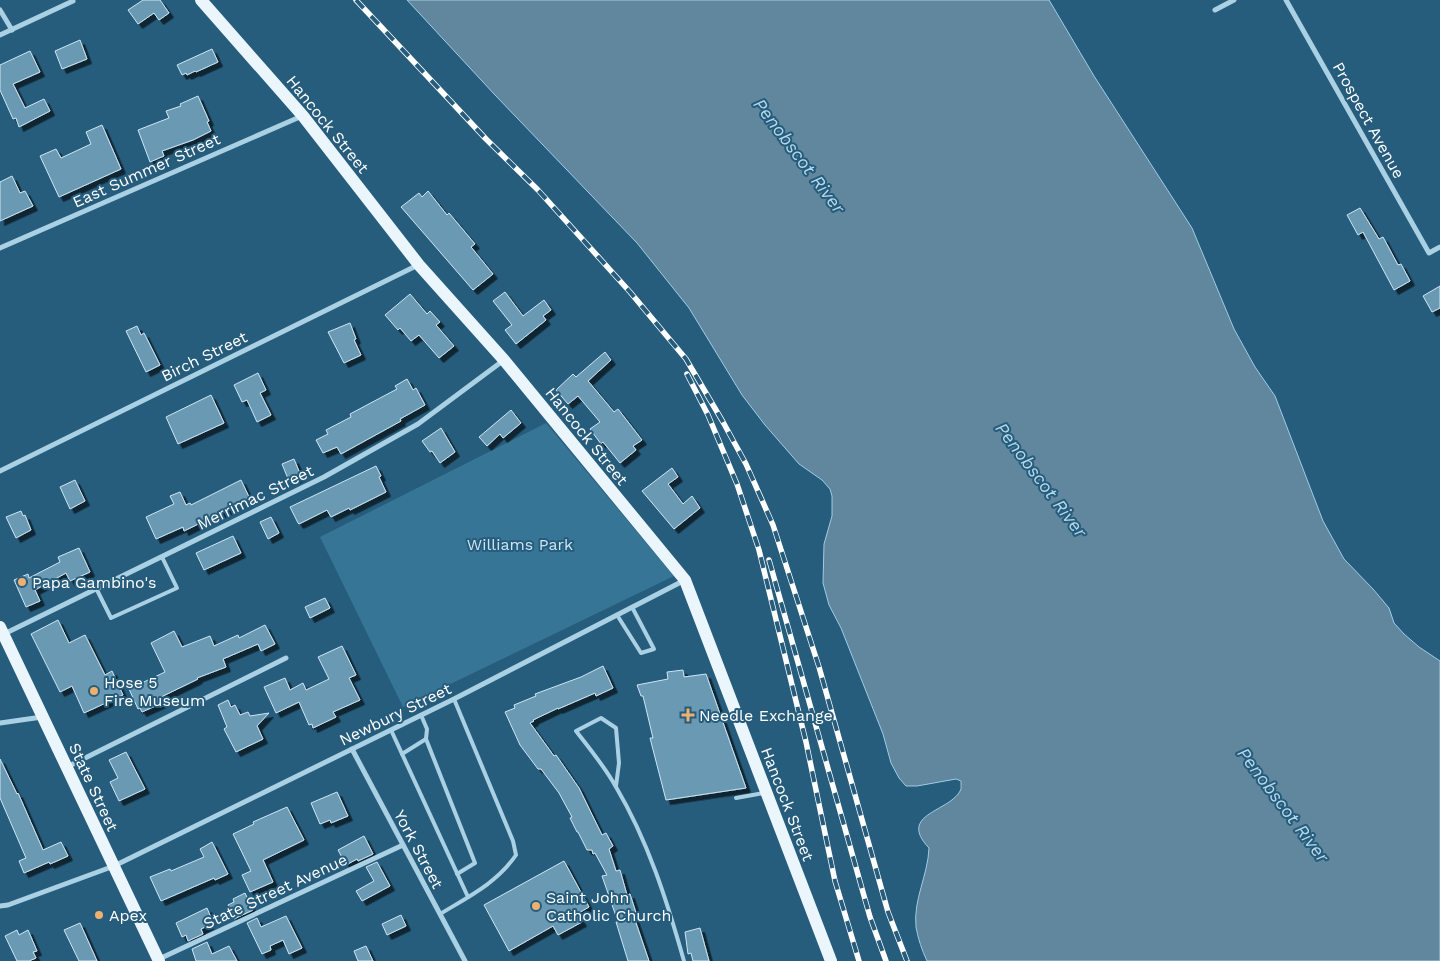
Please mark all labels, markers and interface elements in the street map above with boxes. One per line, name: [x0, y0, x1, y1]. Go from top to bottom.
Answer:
street label: Prospect Avenue: [1329, 59, 1408, 182]
street label: Hancock Street: [282, 72, 373, 177]
water label: Penobscot River: [749, 94, 850, 218]
street label: East Summer Street: [70, 129, 223, 212]
street label: Birch Street: [158, 327, 251, 385]
street label: Hancock Street: [541, 384, 632, 489]
water label: Penobscot River: [991, 418, 1092, 542]
street label: Merrimac Street: [194, 461, 317, 534]
park label: Williams Park: [467, 535, 573, 554]
place label: Papa Gambino's: [32, 573, 156, 592]
marker: Papa Gambino's: [16, 576, 28, 588]
place label: Hose 5 Fire Museum: [104, 673, 205, 710]
street label: Newbury Street: [336, 679, 454, 750]
marker: Hose 5 Fire Museum: [88, 685, 100, 697]
place label: Needle Exchange: [699, 706, 833, 725]
marker: Needle Exchange: [681, 708, 695, 722]
street label: State Street: [65, 740, 122, 835]
water label: Penobscot River: [1233, 743, 1334, 867]
street label: Hancock Street: [757, 745, 818, 864]
street label: York Street: [390, 807, 447, 892]
street label: State Street Avenue: [200, 850, 350, 933]
place label: Saint John Catholic Church: [546, 888, 671, 925]
marker: Saint John Catholic Church: [530, 900, 542, 912]
place label: Apex: [109, 906, 147, 925]
marker: Apex: [93, 909, 105, 921]

